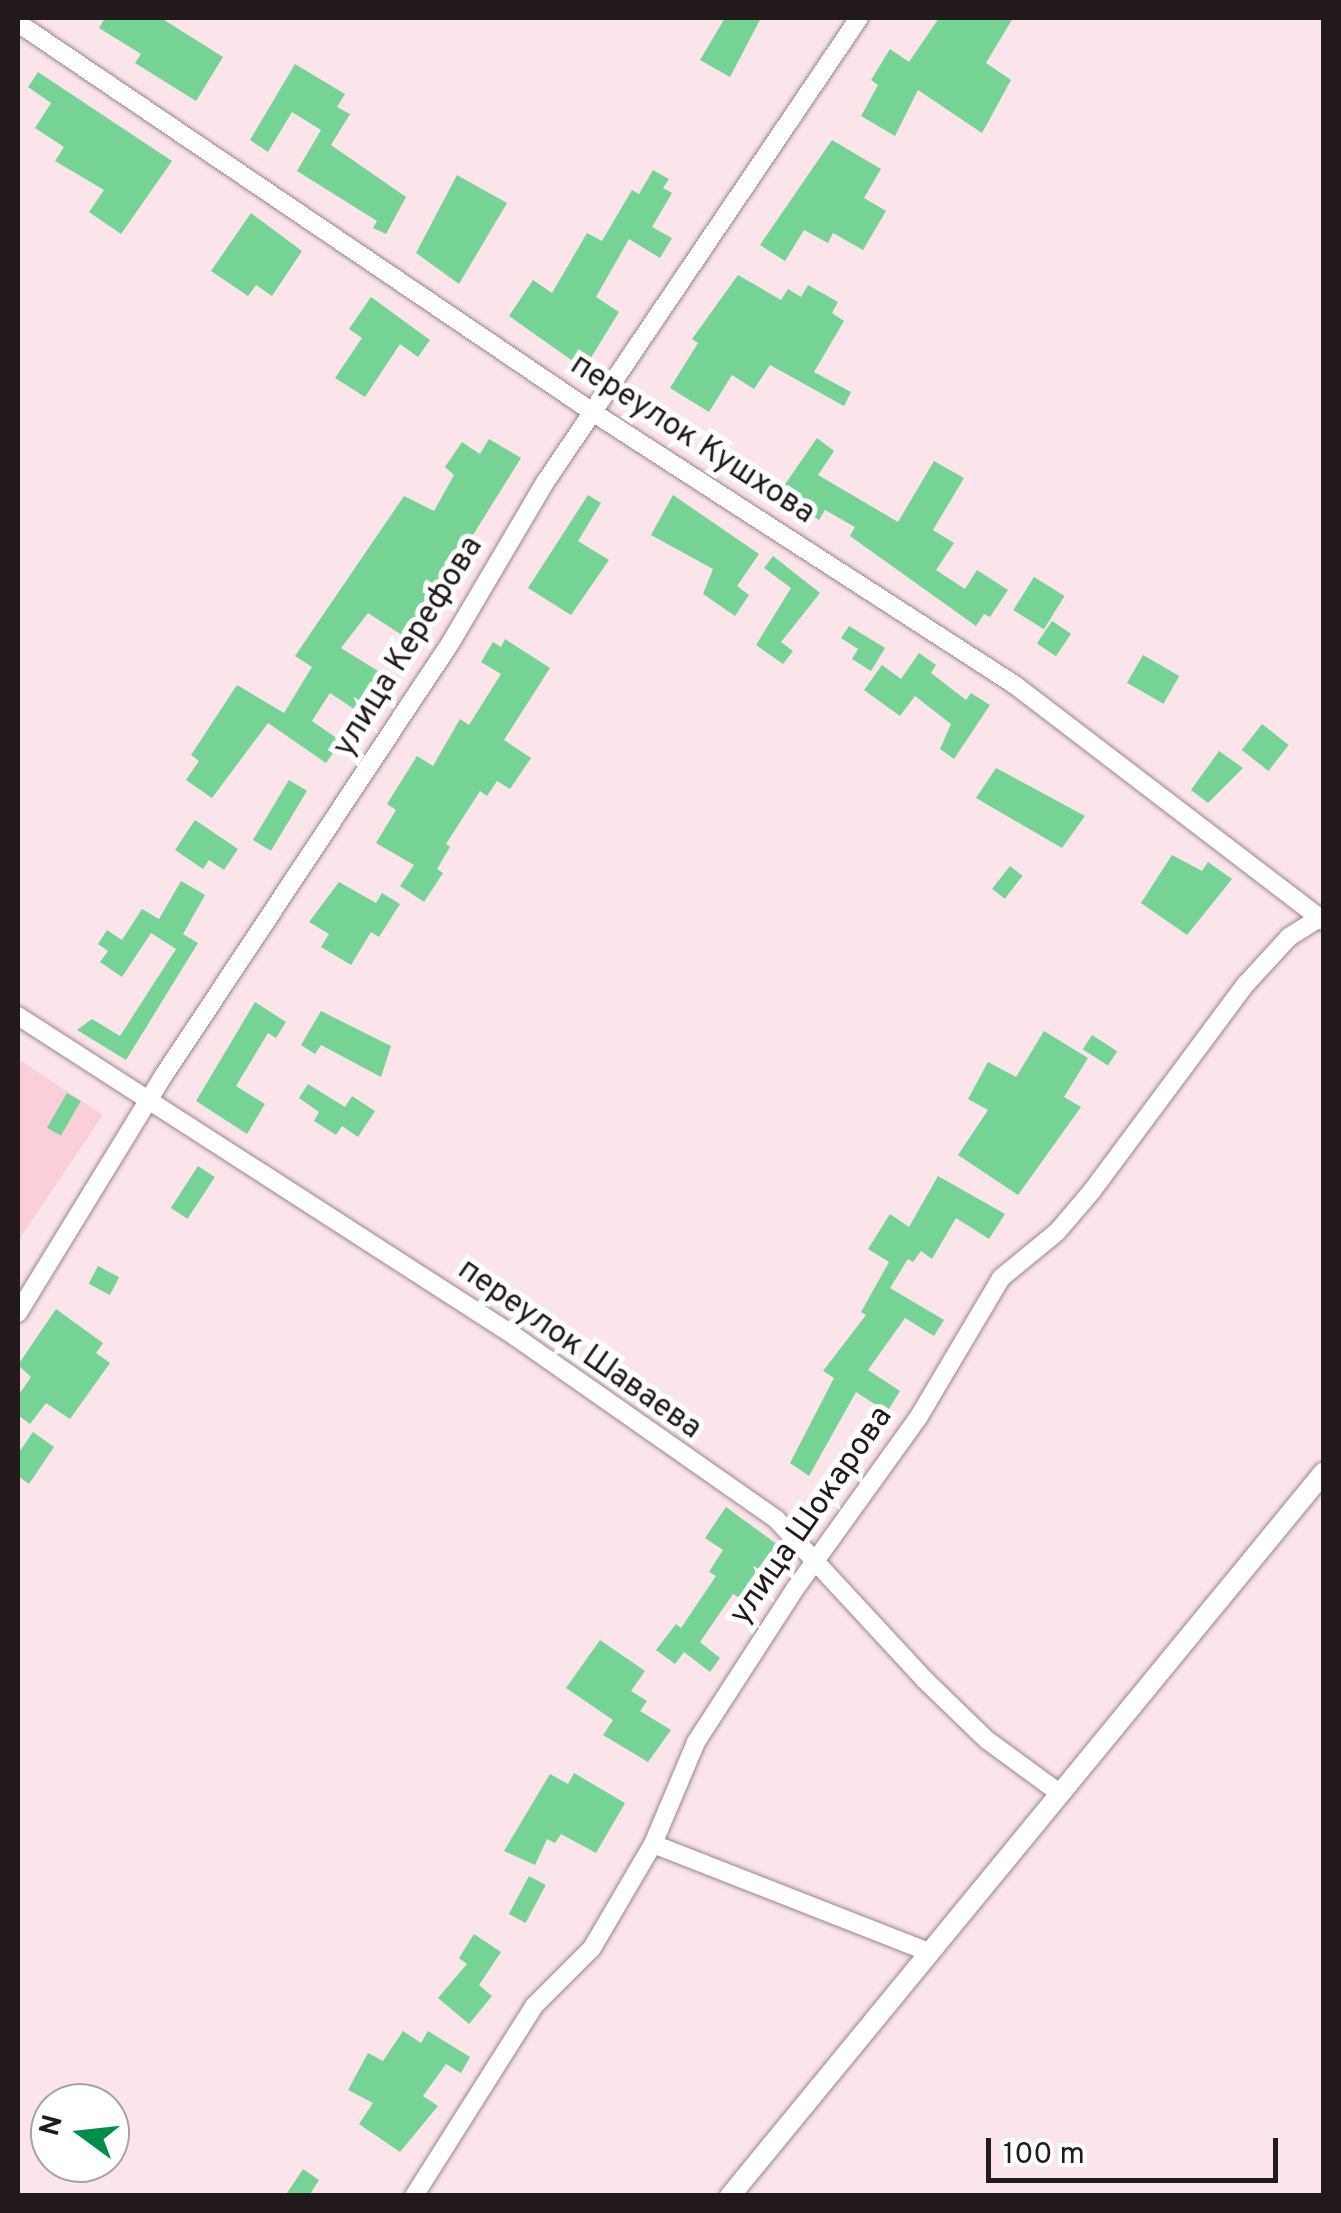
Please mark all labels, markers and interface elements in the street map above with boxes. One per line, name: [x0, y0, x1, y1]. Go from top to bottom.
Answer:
street label: переулок Кушхова: [563, 347, 821, 533]
street label: улица Керефова: [326, 530, 492, 764]
street label: переулок Шаваева: [450, 1251, 708, 1449]
street label: улица Шокарова: [722, 1399, 902, 1633]
north arrow: [30, 2083, 130, 2183]
text: N: [33, 2111, 73, 2140]
scale bar: [991, 2118, 1284, 2180]
text: 100 m: [1003, 2137, 1085, 2174]

